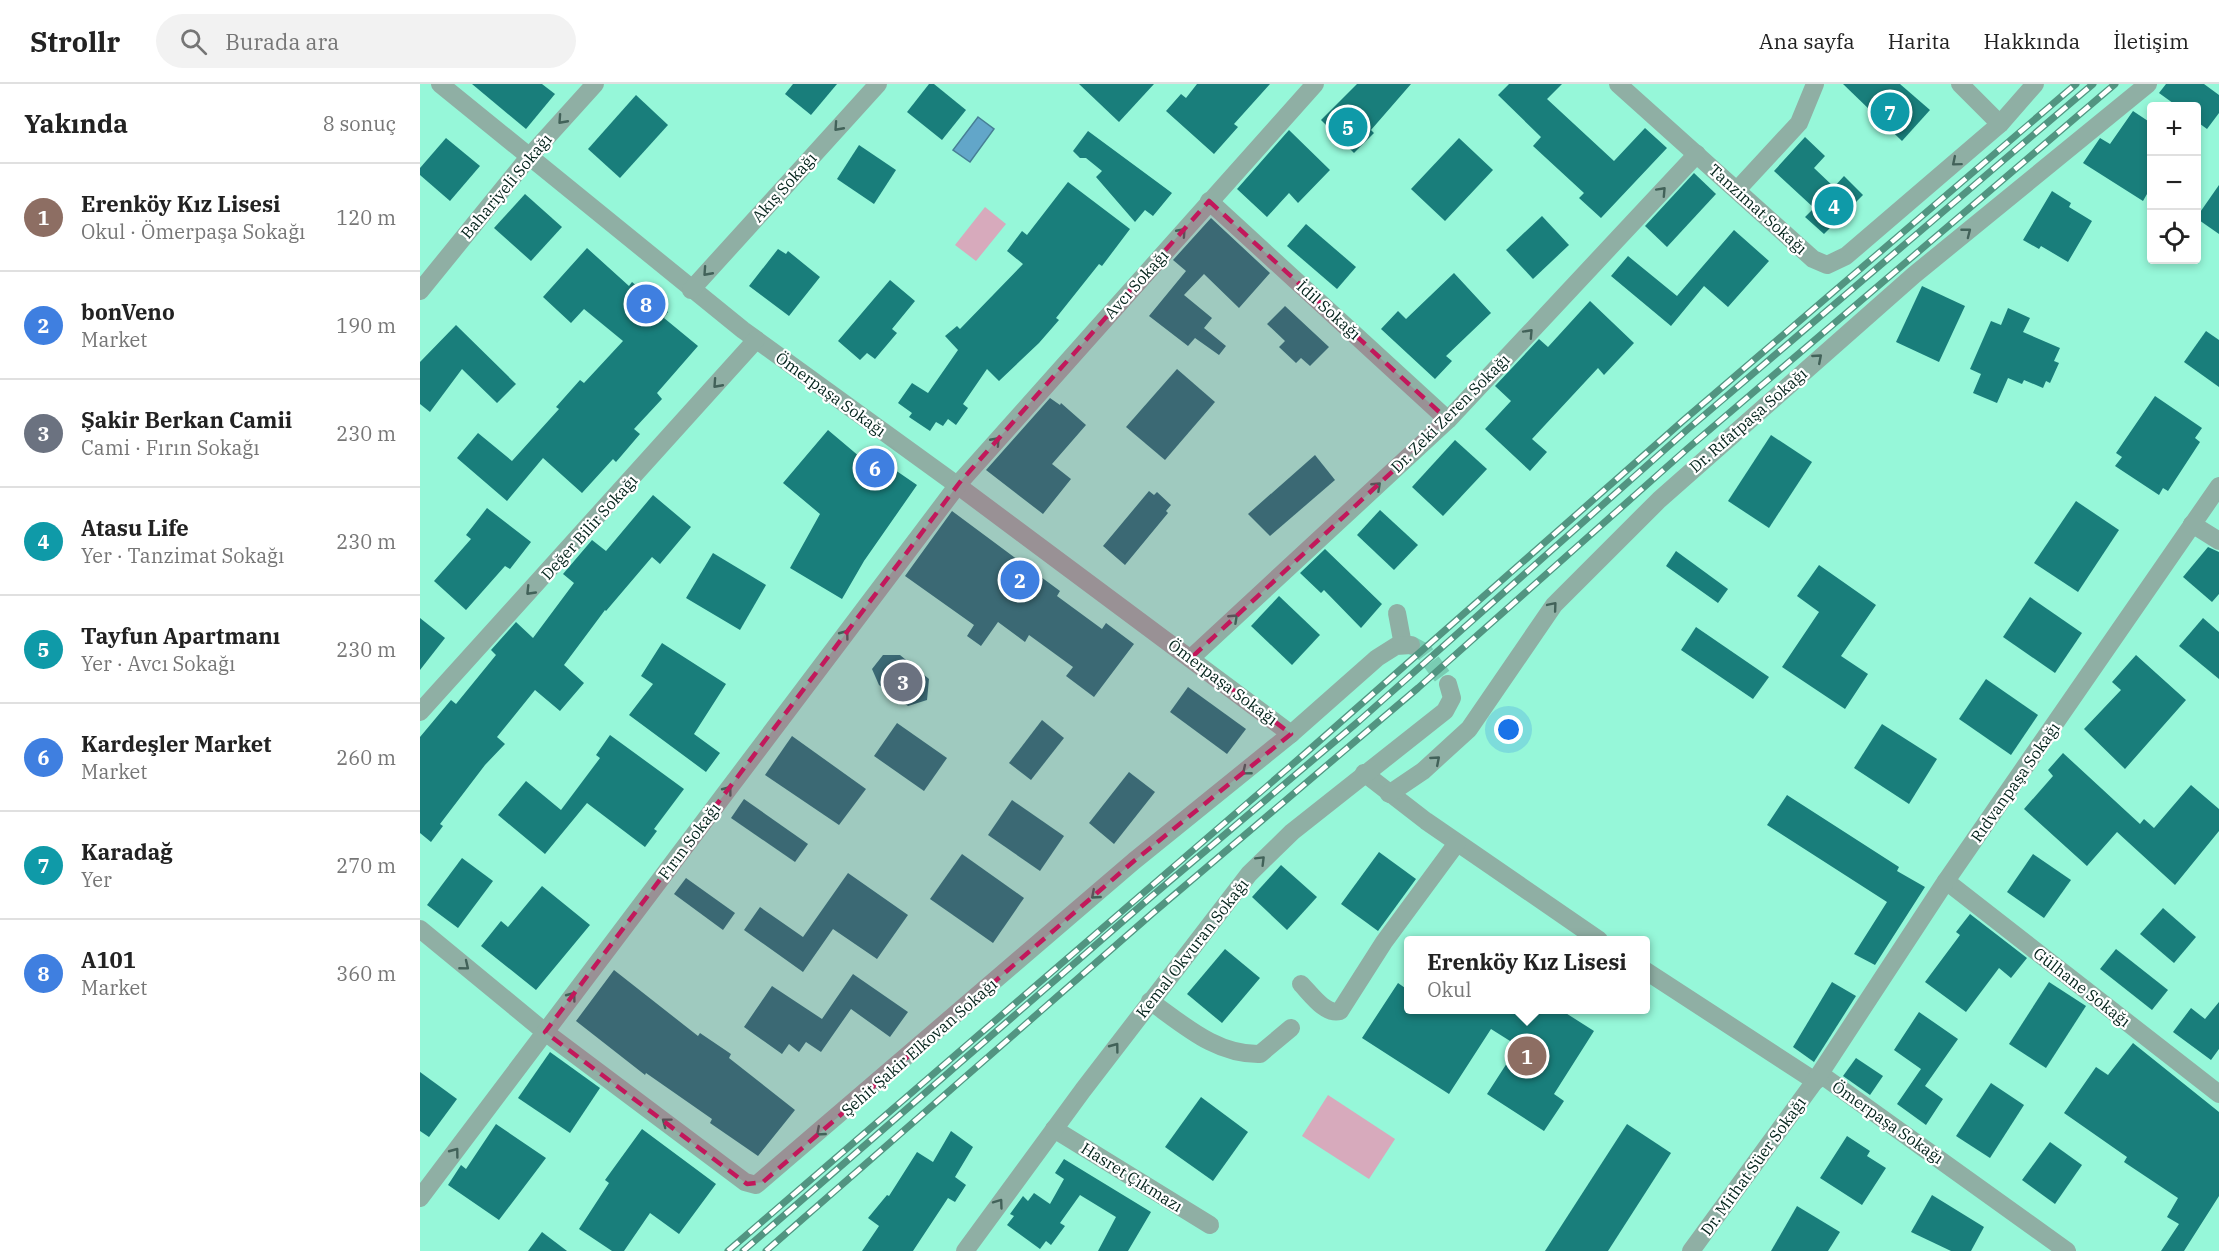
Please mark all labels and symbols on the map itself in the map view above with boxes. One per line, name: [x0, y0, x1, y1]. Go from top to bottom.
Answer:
pin: 7: [1870, 90, 1910, 135]
pin: 5: [1328, 104, 1368, 150]
one-way arrow: [558, 113, 569, 124]
one-way arrow: [834, 121, 845, 131]
street label: Bahariyeli Sokağı: [456, 129, 556, 243]
street label: Akış Sokağı: [747, 148, 821, 226]
one-way arrow: [1952, 155, 1963, 166]
street label: Tanzimat Sokağı: [1705, 160, 1811, 258]
pin: 4: [1814, 184, 1854, 228]
one-way arrow: [1655, 187, 1666, 197]
one-way arrow: [1961, 228, 1972, 239]
one-way arrow: [1175, 229, 1186, 239]
street label: Avcı Sokağı: [1100, 245, 1172, 323]
one-way arrow: [703, 265, 714, 275]
street label: İdil Sokağı: [1293, 276, 1365, 344]
pin: 8: [626, 282, 666, 326]
one-way arrow: [1522, 329, 1533, 340]
street label: Ömerpaşa Sokağı: [772, 347, 890, 441]
street label: Dr. Zeki Zeren Sokağı: [1386, 349, 1514, 477]
one-way arrow: [1812, 354, 1822, 365]
street label: Dr. Rıfatpaşa Sokağı: [1685, 363, 1811, 477]
one-way arrow: [713, 377, 724, 388]
one-way arrow: [989, 437, 1000, 447]
pin: 6: [856, 446, 894, 490]
street label: Değer Bilir Sokağı: [537, 470, 641, 584]
one-way arrow: [1370, 482, 1380, 493]
pin: 2: [1000, 558, 1040, 602]
one-way arrow: [526, 583, 537, 594]
one-way arrow: [1546, 602, 1557, 613]
one-way arrow: [1226, 615, 1237, 626]
one-way arrow: [838, 630, 849, 641]
street label: Ömerpaşa Sokağı: [1164, 634, 1282, 730]
pin: 3: [884, 660, 922, 704]
your location: [1494, 715, 1523, 744]
street label: Rıdvanpaşa Sokağı: [1966, 718, 2064, 846]
one-way arrow: [1429, 756, 1440, 767]
one-way arrow: [1241, 763, 1252, 774]
one-way arrow: [720, 785, 731, 796]
street label: Fırın Sokağı: [654, 799, 724, 883]
one-way arrow: [1254, 857, 1265, 868]
street label: Kemal Okvuran Sokağı: [1131, 874, 1253, 1022]
one-way arrow: [1091, 888, 1102, 899]
street label: Gülhane Sokağı: [2029, 943, 2135, 1031]
one-way arrow: [458, 959, 469, 970]
street label: Şehit Şakir Elkovan Sokağı: [837, 974, 1001, 1120]
one-way arrow: [565, 991, 576, 1002]
pin: 1: [1508, 1034, 1546, 1078]
one-way arrow: [1108, 1042, 1119, 1053]
street label: Ömerpaşa Sokağı: [1828, 1076, 1948, 1168]
street label: Dr. Mithat Süer Sokağı: [1696, 1093, 1810, 1239]
one-way arrow: [661, 1118, 672, 1129]
one-way arrow: [817, 1125, 827, 1136]
street label: Hasret Çıkmazı: [1078, 1138, 1186, 1216]
one-way arrow: [448, 1147, 459, 1158]
one-way arrow: [992, 1199, 1003, 1210]

